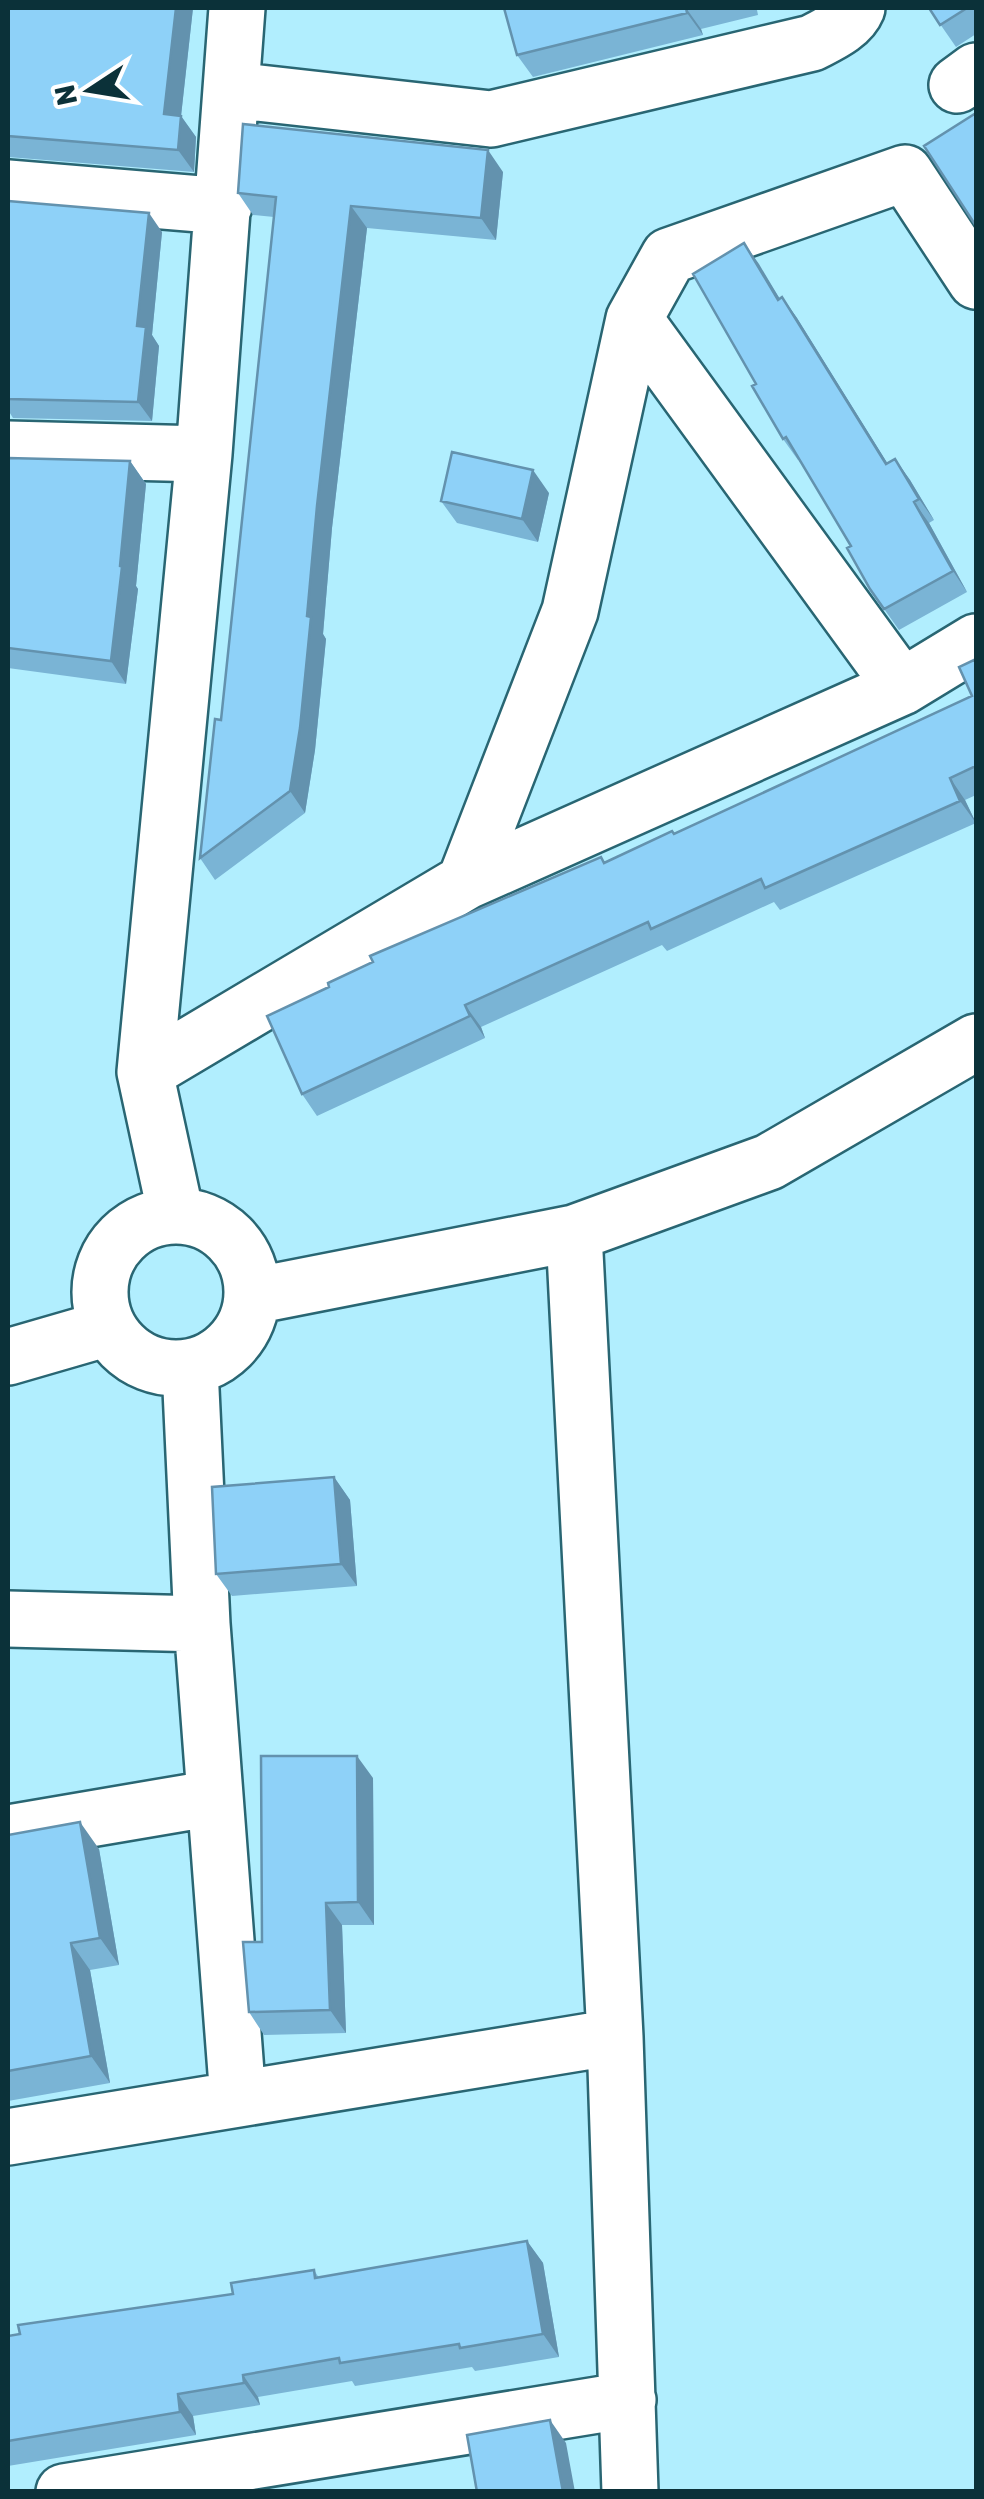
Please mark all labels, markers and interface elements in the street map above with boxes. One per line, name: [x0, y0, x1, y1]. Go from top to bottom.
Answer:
north arrow: [40, 40, 140, 140]
text: N: [48, 82, 84, 108]

